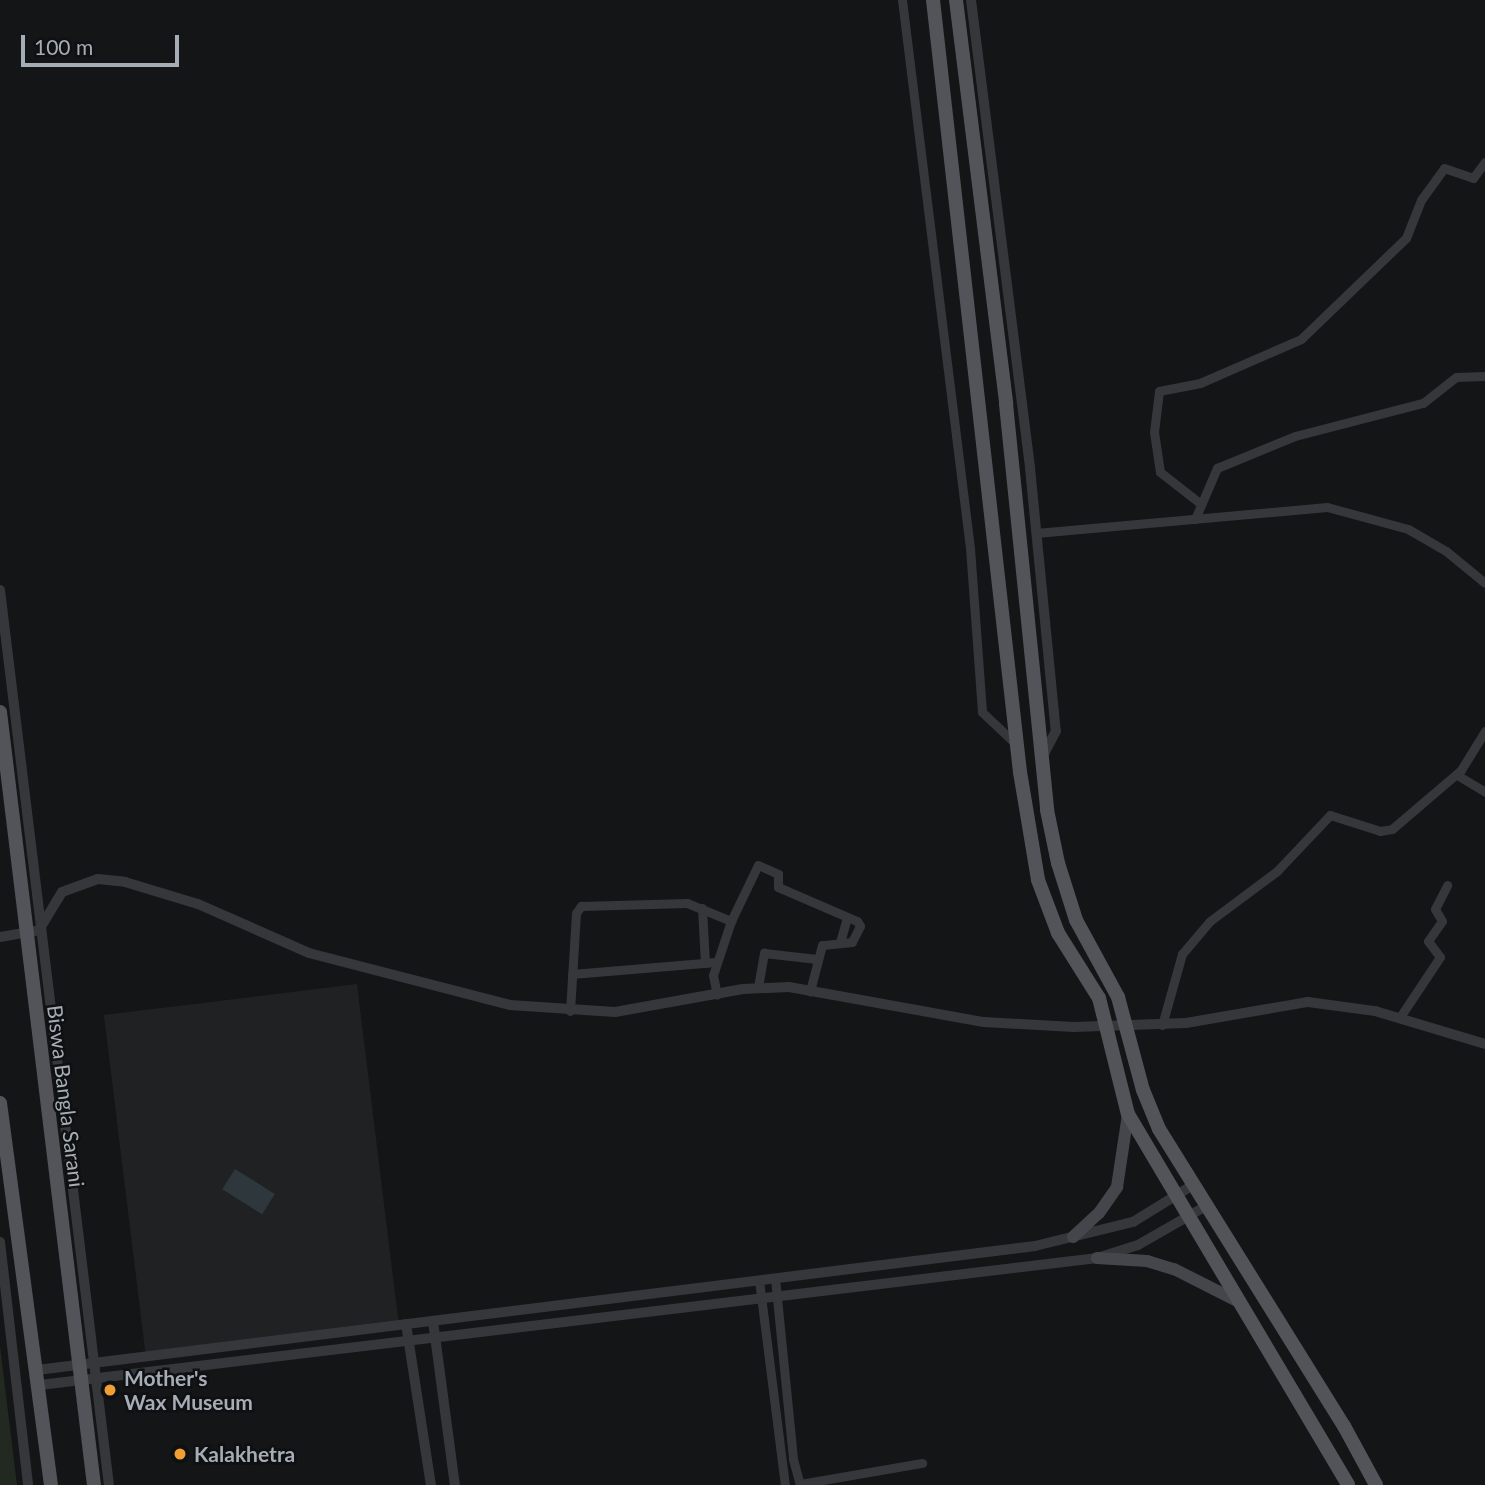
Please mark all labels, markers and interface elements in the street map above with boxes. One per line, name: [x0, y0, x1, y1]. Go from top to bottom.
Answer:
scale bar: [24, 21, 182, 65]
text: 100 m: [34, 34, 93, 59]
street label: Biswa Bangla Sarani: [42, 1004, 90, 1188]
place label: Mother's Wax Museum: [124, 1365, 253, 1415]
marker: Mother's Wax Museum: [102, 1382, 118, 1398]
place label: Kalakhetra: [194, 1441, 295, 1467]
marker: Kalakhetra: [172, 1446, 188, 1462]

